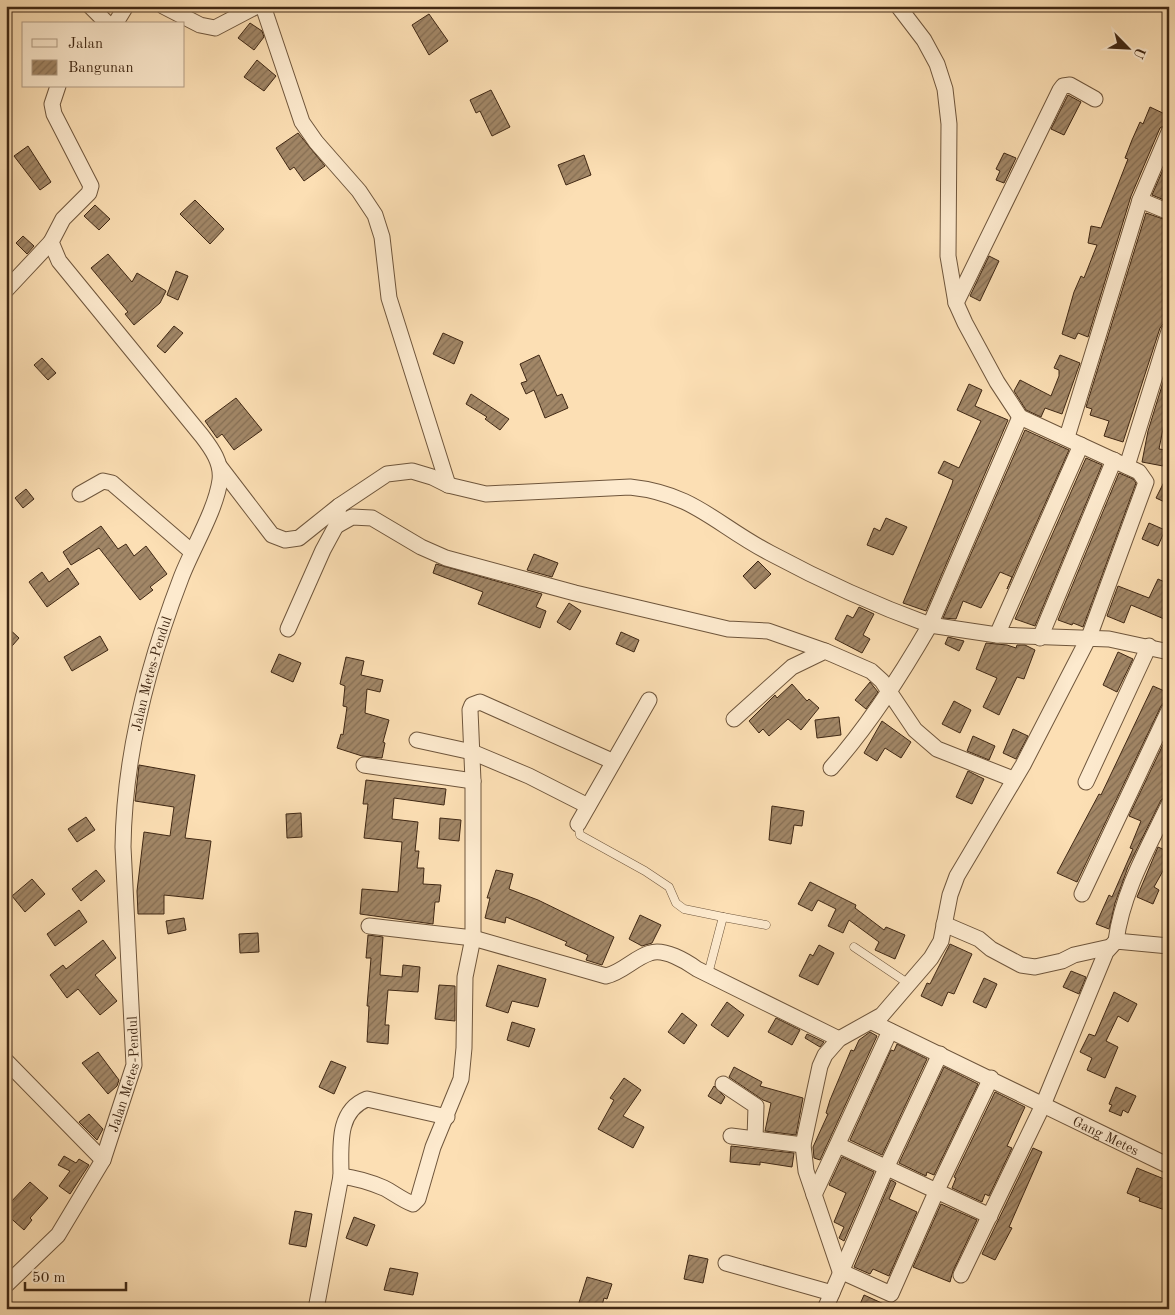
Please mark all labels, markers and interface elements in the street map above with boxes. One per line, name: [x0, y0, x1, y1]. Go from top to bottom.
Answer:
legend: [22, 22, 185, 88]
north arrow: [1102, 22, 1152, 72]
text: Jalan: [68, 37, 103, 52]
text: U: [1130, 45, 1148, 61]
text: Bangunan: [68, 61, 134, 76]
street label: Jalan Metes-Pendul: [130, 614, 175, 733]
street label: Jalan Metes-Pendul: [107, 1016, 142, 1134]
street label: Gang Metes: [1070, 1114, 1141, 1158]
scale bar: [25, 1260, 126, 1292]
text: 50 m: [32, 1271, 66, 1286]

